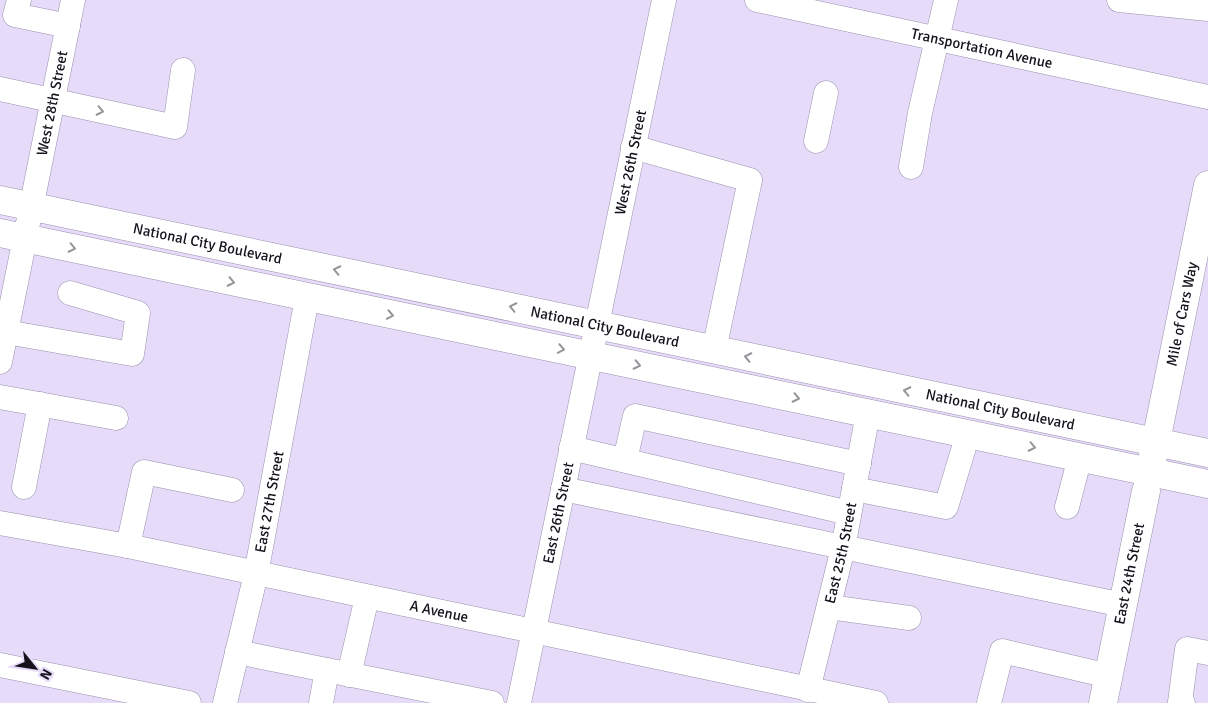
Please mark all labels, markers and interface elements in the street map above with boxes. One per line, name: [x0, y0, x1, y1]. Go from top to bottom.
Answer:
street label: Transportation Avenue: [909, 24, 1054, 72]
street label: West 28th Street: [33, 49, 72, 157]
one-way arrow: [96, 105, 105, 116]
street label: West 26th Street: [611, 108, 650, 217]
street label: National City Boulevard: [131, 219, 284, 268]
one-way arrow: [68, 242, 77, 253]
street label: Mile of Cars Way: [1162, 260, 1201, 368]
one-way arrow: [333, 265, 341, 276]
one-way arrow: [227, 276, 236, 287]
one-way arrow: [509, 302, 518, 313]
street label: National City Boulevard: [529, 302, 681, 351]
one-way arrow: [386, 309, 395, 319]
one-way arrow: [556, 344, 565, 354]
one-way arrow: [744, 352, 753, 363]
one-way arrow: [633, 359, 642, 370]
street label: National City Boulevard: [924, 385, 1076, 434]
one-way arrow: [903, 386, 912, 397]
one-way arrow: [792, 392, 801, 403]
one-way arrow: [1027, 441, 1036, 452]
street label: East 27th Street: [251, 450, 288, 554]
street label: East 26th Street: [539, 461, 577, 565]
street label: East 25th Street: [821, 501, 860, 605]
street label: East 24th Street: [1110, 521, 1148, 626]
street label: A Avenue: [408, 596, 470, 626]
north arrow: [10, 643, 60, 693]
text: N: [36, 666, 56, 683]

